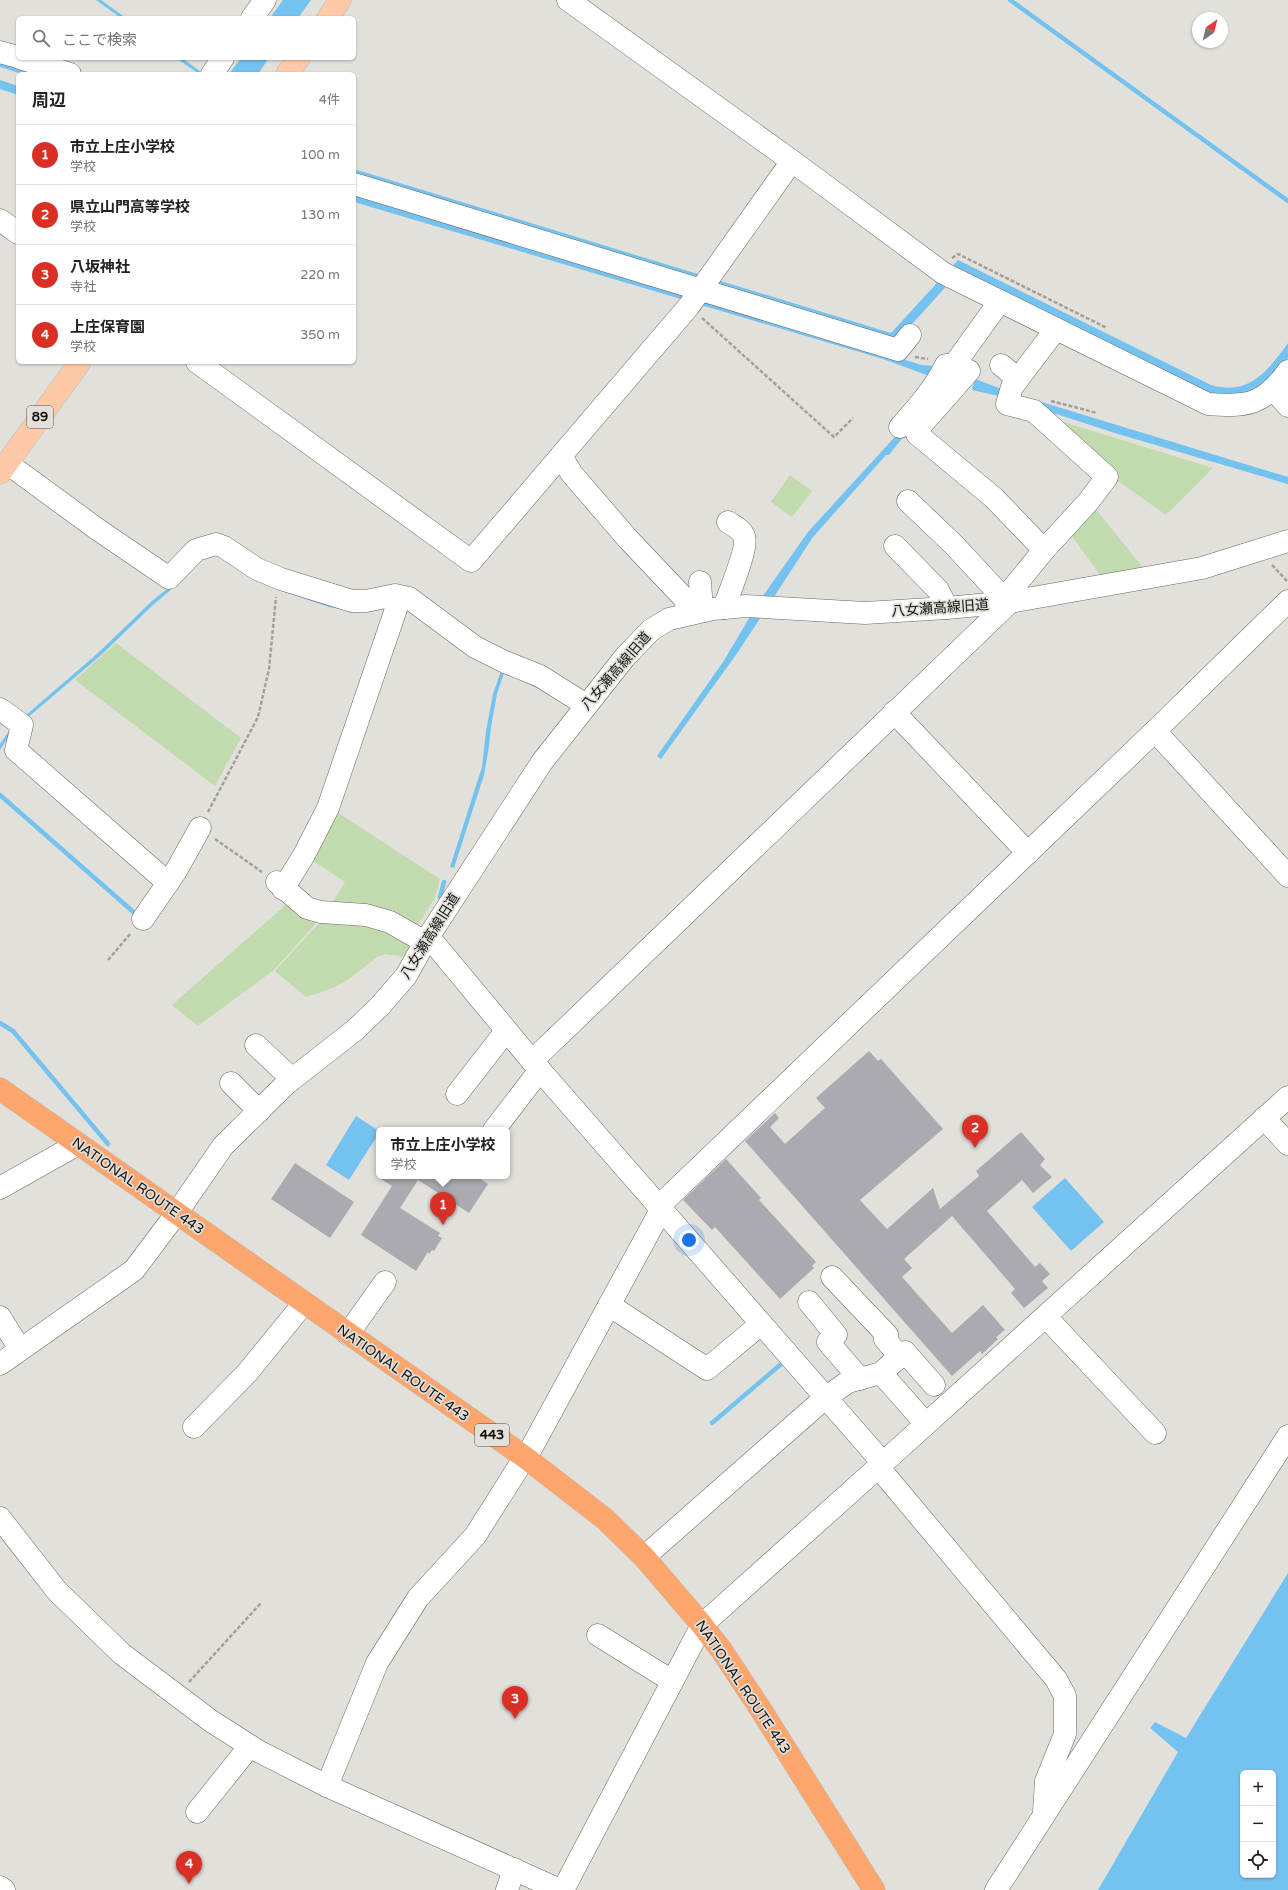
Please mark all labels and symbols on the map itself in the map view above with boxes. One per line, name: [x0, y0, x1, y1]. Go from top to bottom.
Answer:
north arrow: [1192, 12, 1228, 48]
road number: 89: [27, 406, 53, 428]
street label: 八女瀬高線旧道: [891, 596, 989, 620]
street label: 八女瀬高線旧道: [577, 628, 655, 714]
street label: 八女瀬高線旧道: [397, 890, 463, 982]
pin: 2: [962, 1115, 988, 1148]
street label: NATIONAL ROUTE 443: [69, 1134, 207, 1238]
pin: 1: [430, 1192, 456, 1225]
your location: [679, 1230, 699, 1250]
street label: NATIONAL ROUTE 443: [334, 1321, 472, 1425]
road number: 443: [475, 1424, 509, 1446]
street label: NATIONAL ROUTE 443: [692, 1617, 794, 1757]
pin: 3: [502, 1686, 528, 1719]
pin: 4: [176, 1851, 202, 1884]

